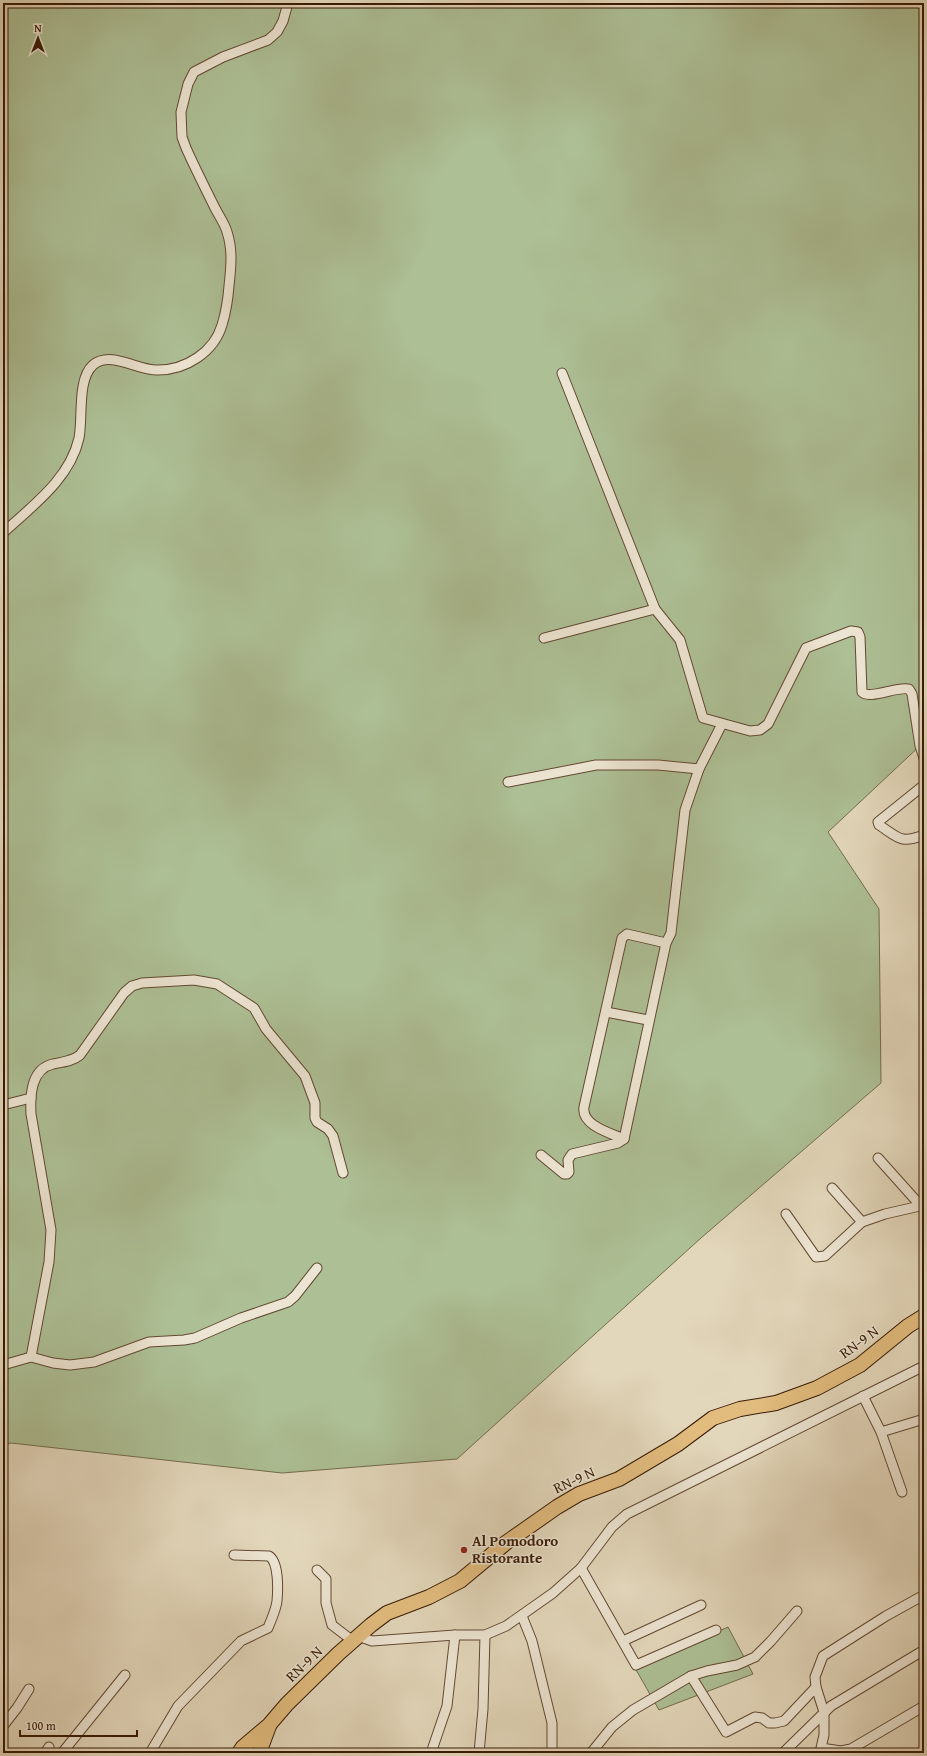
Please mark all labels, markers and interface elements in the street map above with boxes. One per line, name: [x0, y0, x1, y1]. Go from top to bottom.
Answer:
north arrow: [18, 18, 58, 58]
text: N: [34, 20, 42, 36]
street label: RN-9 N: [835, 1320, 883, 1363]
street label: RN-9 N: [549, 1461, 598, 1498]
place label: Al Pomodoro Ristorante: [472, 1530, 558, 1568]
marker: Al Pomodoro Ristorante: [459, 1545, 469, 1555]
street label: RN-9 N: [281, 1641, 327, 1686]
scale bar: [20, 1712, 137, 1738]
text: 100 m: [26, 1717, 56, 1734]

